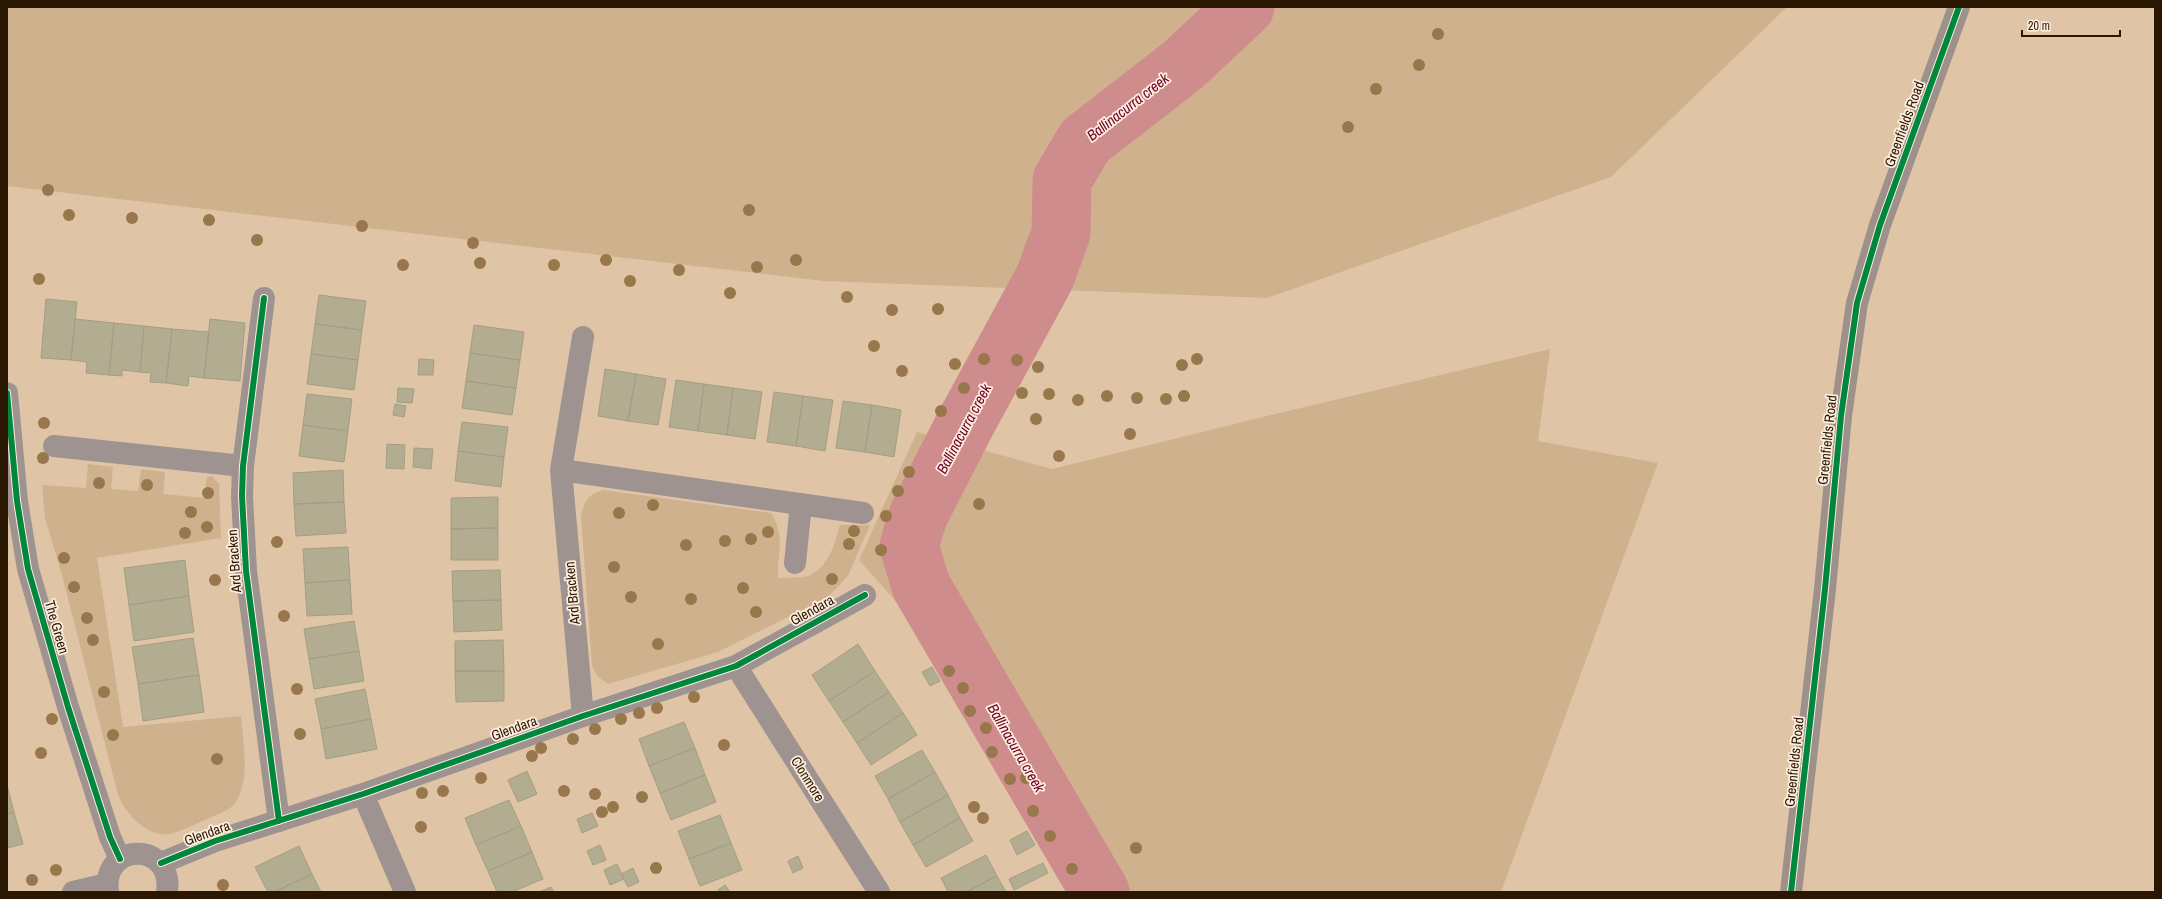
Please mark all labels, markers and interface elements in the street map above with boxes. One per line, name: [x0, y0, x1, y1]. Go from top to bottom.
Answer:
scale bar: [2022, 12, 2120, 38]
text: 20 m: [2028, 18, 2050, 34]
water label: Ballinacurra creek: [1082, 67, 1174, 145]
street label: Greenfields Road: [1880, 79, 1928, 169]
water label: Ballinacurra creek: [931, 379, 996, 477]
street label: Greenfields Road: [1813, 394, 1841, 486]
street label: Ard Bracken: [223, 529, 245, 594]
street label: Ard Bracken: [560, 561, 584, 626]
street label: Glendara: [787, 590, 838, 629]
street label: The Green: [41, 598, 73, 656]
water label: Ballinacurra creek: [983, 700, 1051, 797]
street label: Glendara: [489, 711, 540, 745]
street label: Greenfields Road: [1780, 716, 1808, 808]
street label: Clonmore: [787, 753, 829, 805]
street label: Glendara: [182, 816, 233, 850]

